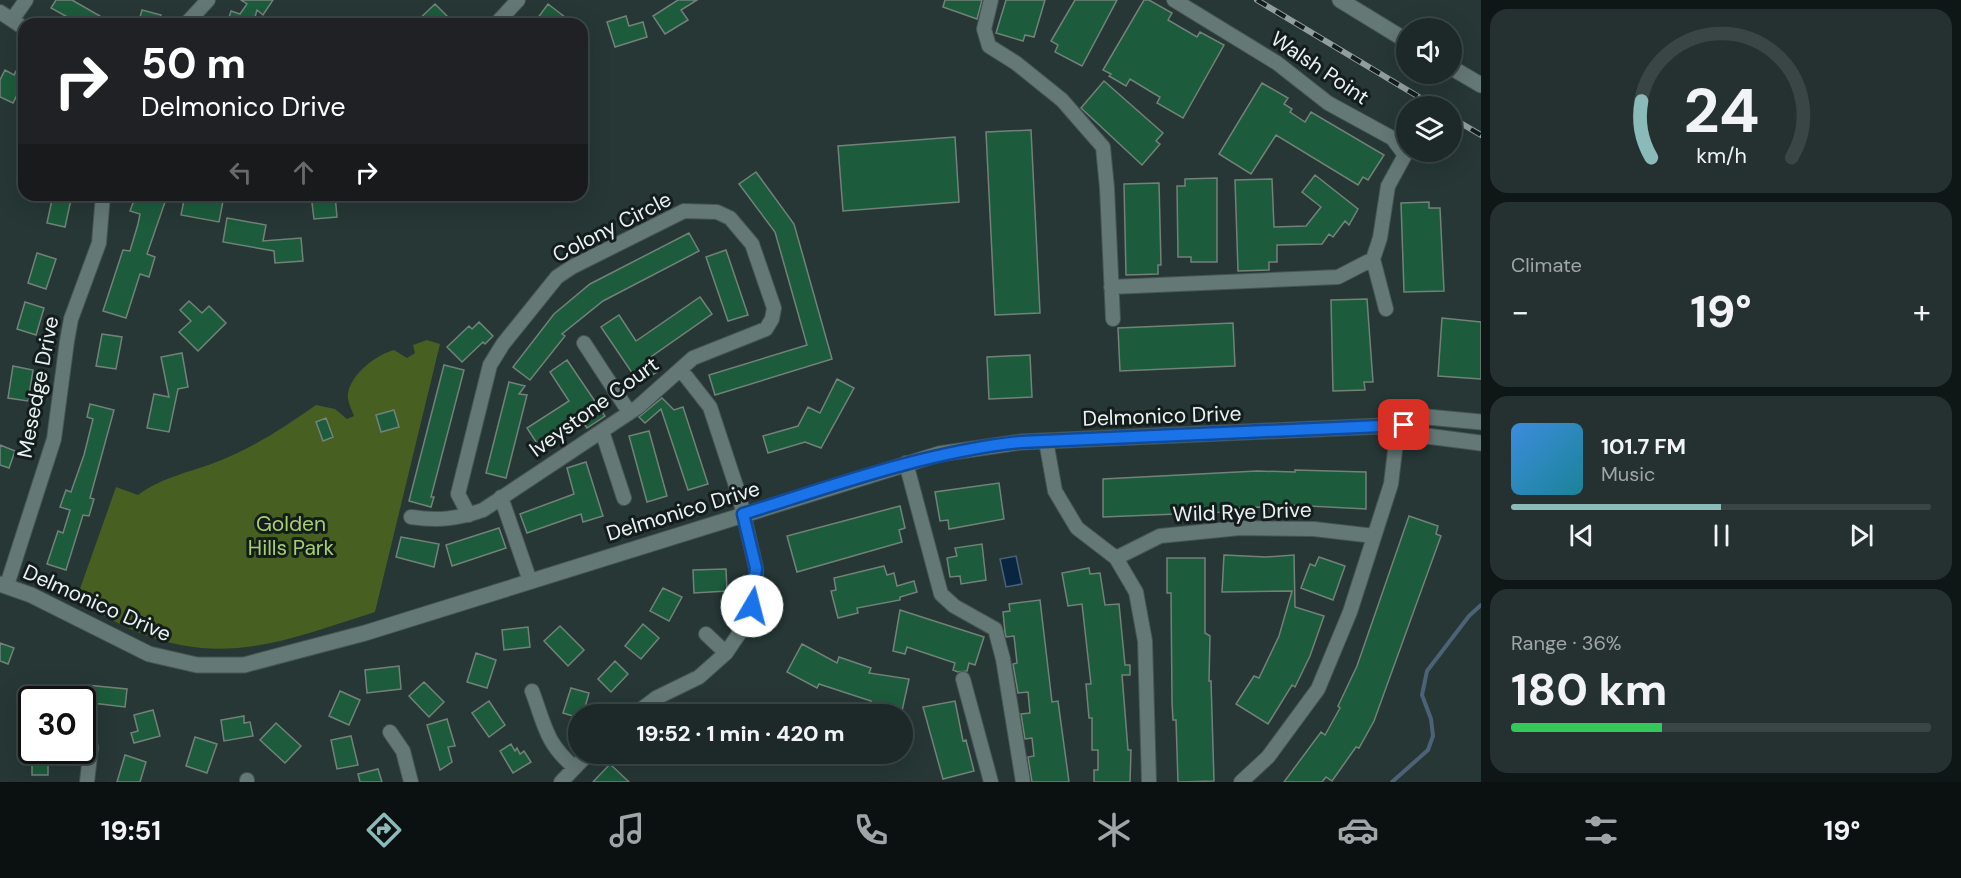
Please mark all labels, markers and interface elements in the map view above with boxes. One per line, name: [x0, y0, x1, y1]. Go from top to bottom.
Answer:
map controls: [1396, 18, 1462, 162]
button: sound: [1396, 18, 1462, 84]
street label: Walsh Point: [1265, 25, 1375, 111]
text: 50 m: [141, 36, 246, 91]
icon: right: [42, 42, 120, 120]
text: 24: [1683, 70, 1759, 151]
text: Delmonico Drive: [141, 89, 346, 124]
button: layers: [1396, 96, 1462, 162]
text: km/h: [1696, 143, 1746, 171]
icon: left: [224, 156, 257, 189]
icon: ahead: [287, 156, 320, 189]
icon: right: [350, 156, 383, 189]
street label: Colony Circle: [548, 185, 676, 269]
text: Climate: [1511, 252, 1582, 278]
text: 19°: [1690, 282, 1752, 341]
text: −: [1511, 290, 1529, 333]
text: +: [1913, 290, 1931, 333]
street label: Mesedge Drive: [11, 314, 65, 460]
street label: Iveystone Court: [524, 351, 664, 463]
street label: Delmonico Drive: [1082, 399, 1242, 433]
pin: [1378, 399, 1429, 450]
icon: arrive: [1387, 408, 1420, 441]
text: 101.7 FM: [1601, 432, 1686, 461]
text: Music: [1601, 461, 1656, 487]
street label: Delmonico Drive: [603, 474, 763, 548]
street label: Wild Rye Drive: [1172, 496, 1312, 528]
park label: Golden Hills Park: [248, 510, 335, 562]
icon: previous: [1565, 519, 1598, 552]
icon: pause: [1705, 519, 1738, 552]
icon: next: [1845, 519, 1878, 552]
street label: Delmonico Drive: [19, 558, 175, 648]
position arrow: [720, 574, 784, 638]
text: Range · 36%: [1511, 630, 1621, 656]
text: 180 km: [1511, 660, 1667, 719]
speed limit sign: 30: [18, 686, 96, 764]
text: 19:52 · 1 min · 420 m: [636, 719, 845, 748]
icon: directions: [363, 809, 405, 851]
icon: music: [606, 809, 648, 851]
icon: phone: [850, 809, 892, 851]
icon: climate: [1093, 809, 1135, 851]
icon: car: [1337, 809, 1379, 851]
icon: filters: [1580, 809, 1622, 851]
text: 19:51: [101, 813, 161, 848]
text: 19°: [1823, 813, 1860, 848]

